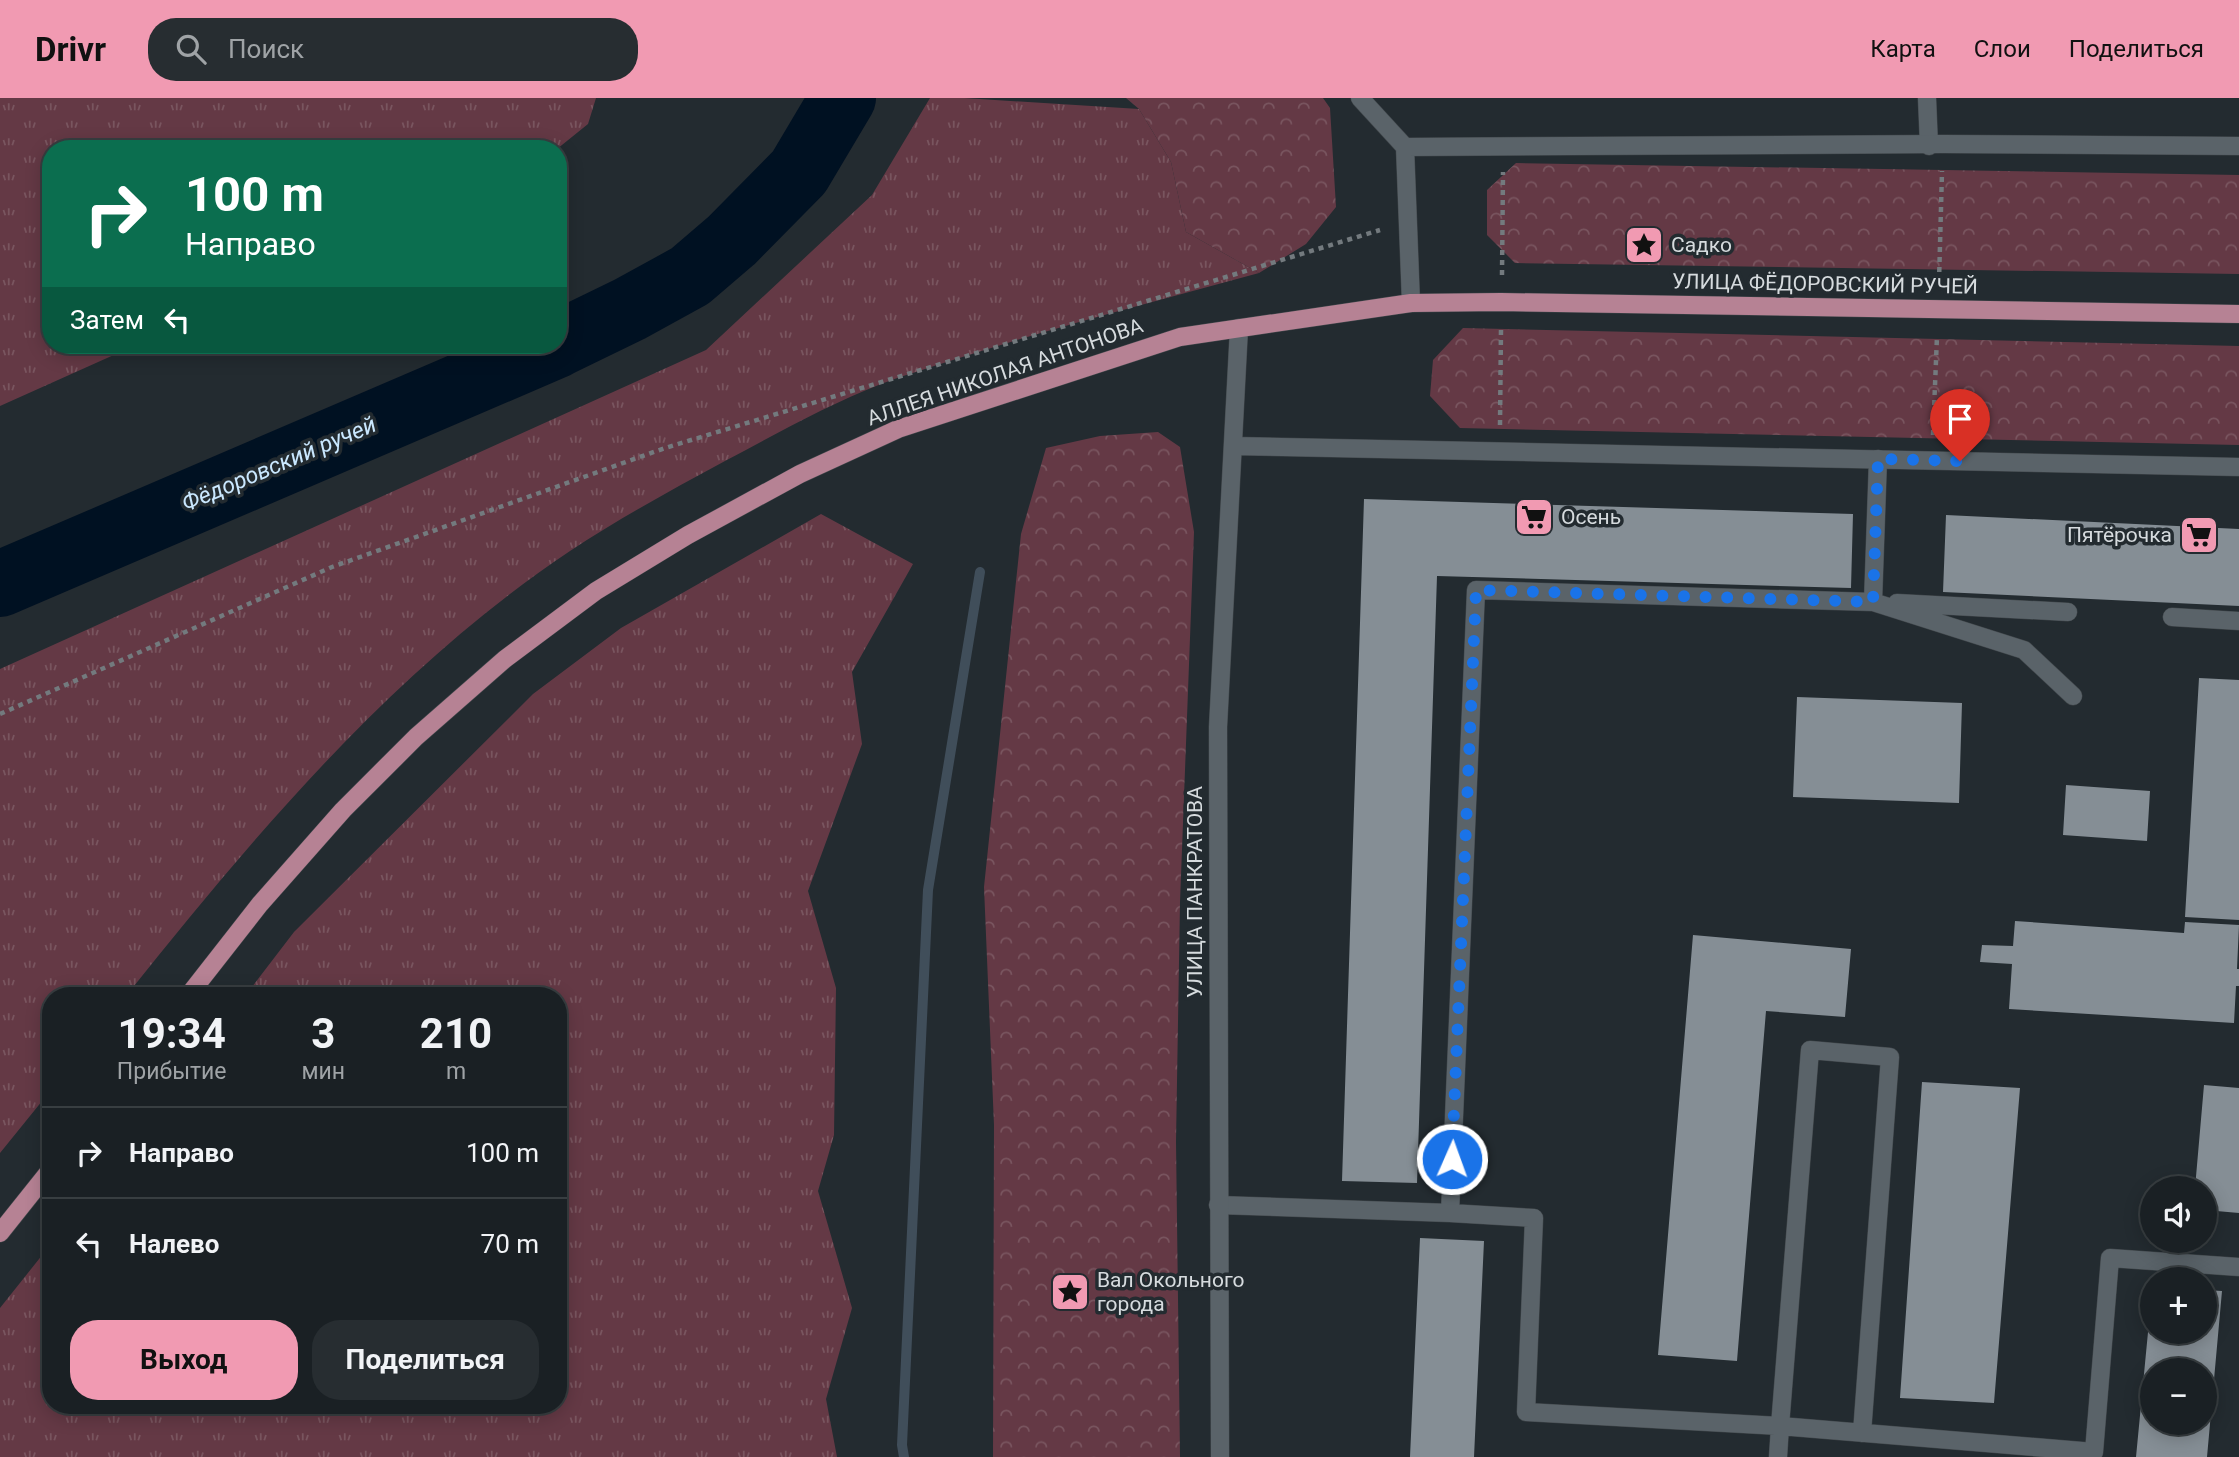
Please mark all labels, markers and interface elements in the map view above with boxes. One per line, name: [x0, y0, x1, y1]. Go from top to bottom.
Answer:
search box: [148, 18, 638, 81]
text: Drivr: [35, 30, 106, 69]
icon: search: [172, 30, 210, 68]
text: Поиск: [228, 34, 304, 64]
text: Карта: [1870, 35, 1936, 63]
text: Слои: [1974, 35, 2031, 63]
text: Поделиться: [2069, 35, 2204, 63]
text: 100 m: [185, 166, 324, 223]
icon: right: [70, 168, 161, 259]
place icon: Садко: [1623, 224, 1665, 266]
text: Направо: [185, 225, 316, 263]
place label: Садко: [1671, 233, 1732, 257]
street label: УЛИЦА ФЁДОРОВСКИЙ РУЧЕЙ: [1672, 269, 1978, 299]
icon: left: [158, 301, 196, 339]
text: Затем: [70, 305, 144, 335]
street label: АЛЛЕЯ НИКОЛАЯ АНТОНОВА: [864, 313, 1146, 431]
pin: [1930, 389, 1990, 461]
icon: arrive: [1941, 400, 1979, 438]
water label: Фёдоровский ручей: [178, 411, 380, 517]
supermarket icon: Осень: [1513, 496, 1555, 538]
place label: Осень: [1561, 505, 1621, 529]
supermarket icon: Пятёрочка: [2178, 514, 2220, 556]
place label: Пятёрочка: [2067, 523, 2172, 547]
street label: УЛИЦА ПАНКРАТОВА: [1183, 786, 1207, 998]
text: 19:34: [118, 1009, 226, 1058]
text: 3: [311, 1009, 335, 1058]
text: 210: [420, 1009, 492, 1058]
text: Прибытие: [117, 1058, 227, 1085]
text: мин: [301, 1058, 345, 1085]
text: m: [446, 1058, 466, 1085]
position arrow: [1415, 1122, 1489, 1196]
icon: right: [70, 1134, 108, 1172]
text: Направо: [129, 1138, 234, 1168]
text: 100 m: [466, 1138, 539, 1168]
map controls: [2140, 1176, 2217, 1435]
button: sound: [2140, 1176, 2217, 1253]
icon: left: [70, 1225, 108, 1263]
text: Налево: [129, 1229, 219, 1259]
text: 70 m: [481, 1229, 539, 1259]
button: +: [2140, 1267, 2217, 1344]
place label: Вал Окольного города: [1097, 1268, 1244, 1316]
place icon: Вал Окольного города: [1049, 1271, 1091, 1313]
button: Выход: [70, 1320, 298, 1400]
button: Поделиться: [312, 1320, 539, 1400]
button: −: [2140, 1358, 2217, 1435]

